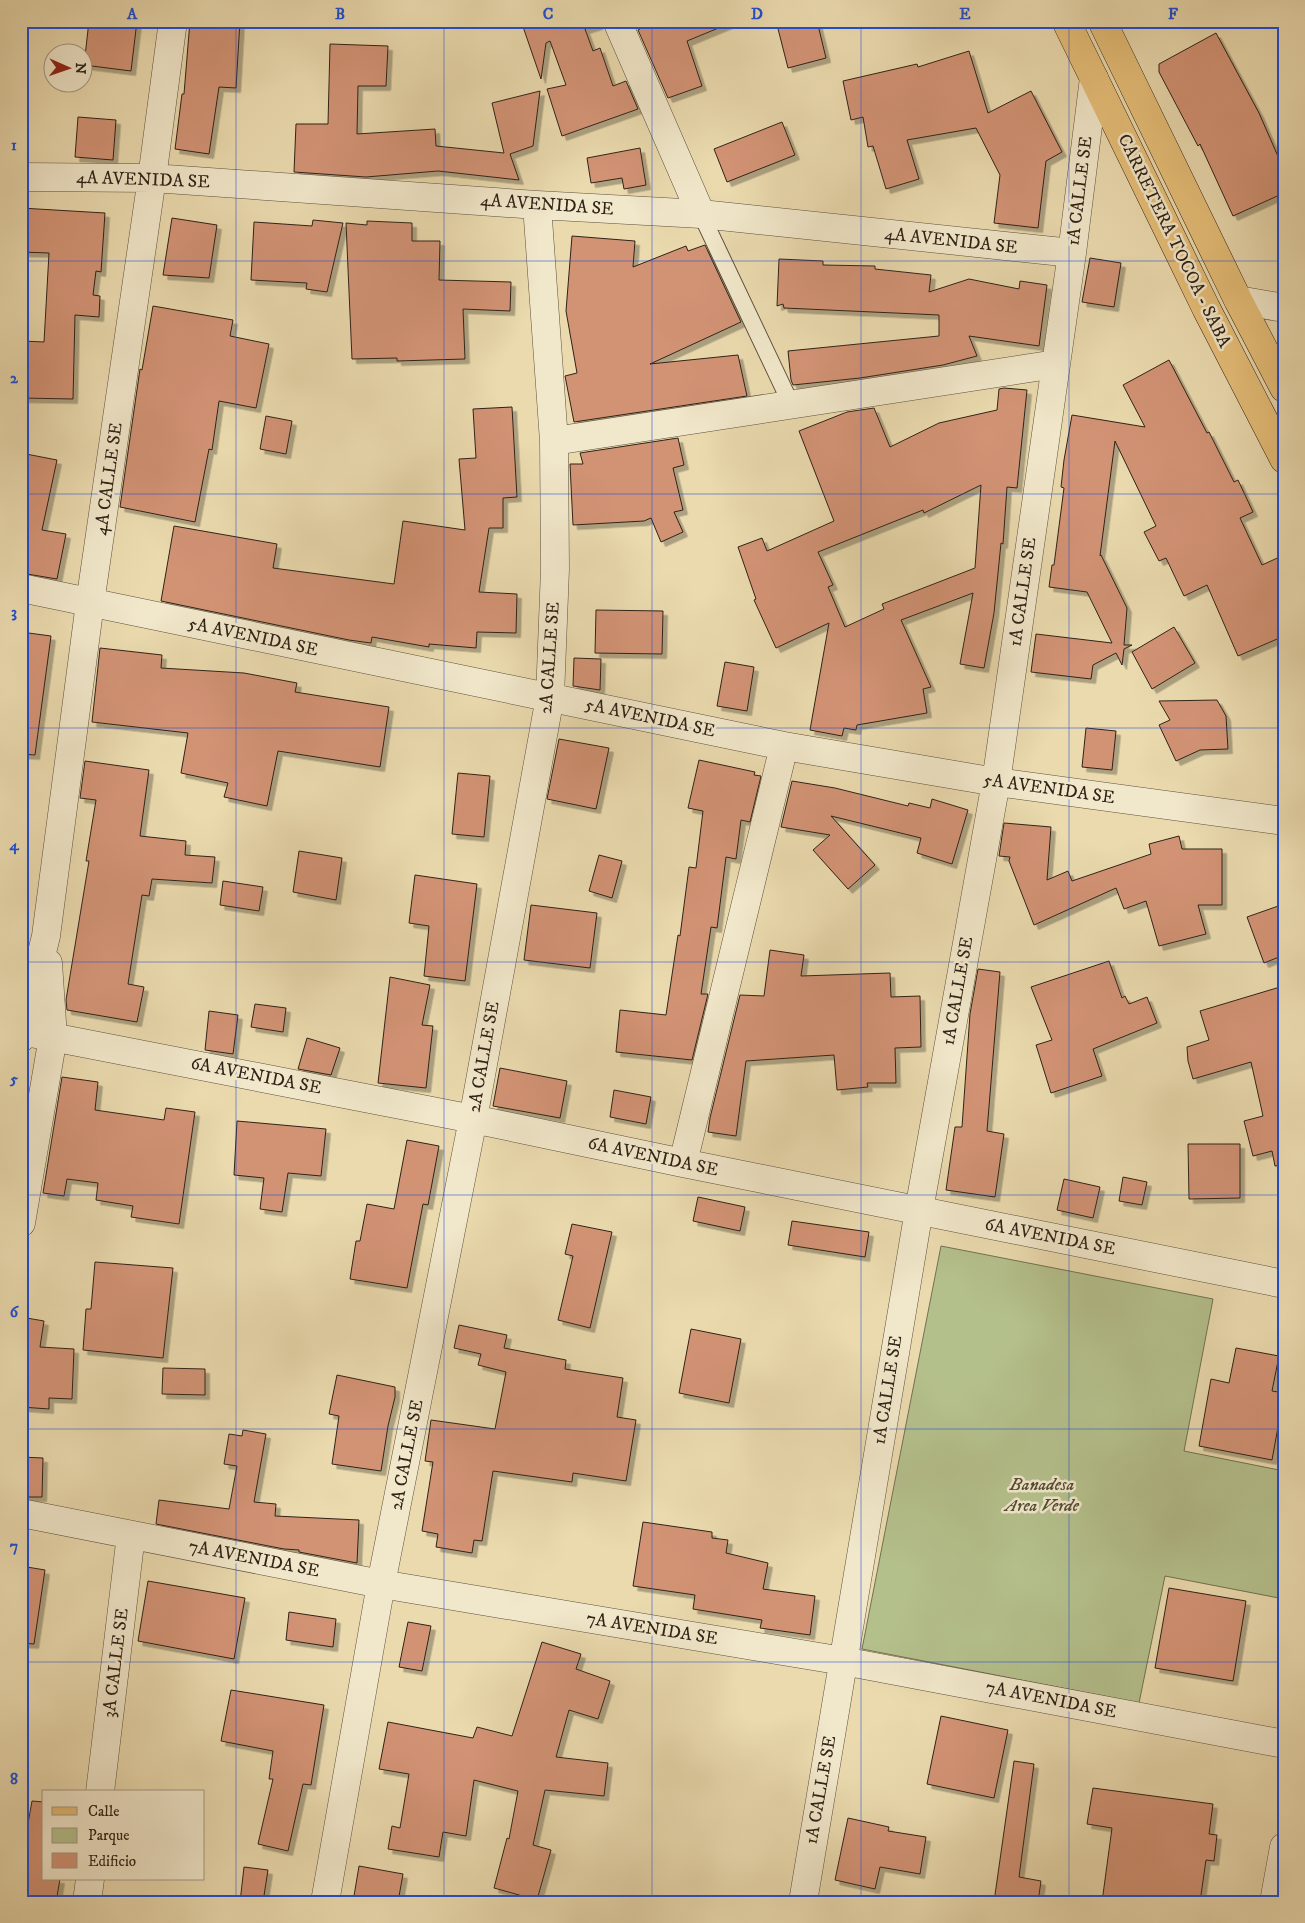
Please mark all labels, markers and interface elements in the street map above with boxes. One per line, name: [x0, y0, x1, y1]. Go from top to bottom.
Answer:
text: A: [126, 4, 138, 24]
text: B: [335, 4, 345, 24]
text: C: [543, 4, 553, 24]
text: D: [751, 4, 763, 24]
text: E: [959, 4, 971, 24]
text: F: [1168, 4, 1178, 24]
north arrow: [42, 42, 92, 92]
text: N: [71, 62, 89, 75]
street label: CARRETERA TOCOA - SABA: [1113, 131, 1236, 352]
text: 1: [11, 135, 17, 155]
street label: 1A CALLE SE: [1062, 135, 1098, 247]
street label: 4A AVENIDA SE: [76, 167, 210, 193]
street label: 4A AVENIDA SE: [480, 189, 615, 221]
street label: 4A AVENIDA SE: [883, 223, 1019, 259]
text: 2: [10, 368, 19, 388]
street label: 4A CALLE SE: [90, 421, 128, 537]
street label: 1A CALLE SE: [1004, 536, 1042, 648]
street label: 2A CALLE SE: [535, 601, 565, 715]
text: 3: [11, 602, 17, 622]
street label: 5A AVENIDA SE: [186, 612, 320, 662]
street label: 5A AVENIDA SE: [583, 693, 717, 743]
street label: 5A AVENIDA SE: [982, 769, 1116, 809]
text: 4: [8, 835, 19, 855]
street label: 1A CALLE SE: [938, 935, 978, 1047]
street label: 2A CALLE SE: [463, 1000, 505, 1114]
street label: 6A AVENIDA SE: [189, 1053, 323, 1100]
text: 5: [9, 1069, 18, 1089]
street label: 6A AVENIDA SE: [586, 1132, 720, 1182]
street label: 6A AVENIDA SE: [983, 1214, 1117, 1261]
text: 6: [10, 1302, 20, 1322]
street label: 1A CALLE SE: [869, 1334, 908, 1446]
street label: 2A CALLE SE: [385, 1398, 429, 1512]
park label: Banadesa Area Verde: [1003, 1474, 1080, 1517]
text: 7: [10, 1536, 18, 1556]
street label: 7A AVENIDA SE: [187, 1536, 322, 1583]
street label: 3A CALLE SE: [98, 1607, 134, 1719]
street label: 7A AVENIDA SE: [585, 1608, 720, 1650]
street label: 7A AVENIDA SE: [984, 1677, 1119, 1724]
street label: 1A CALLE SE: [801, 1734, 841, 1846]
text: 8: [10, 1769, 18, 1789]
legend: [42, 1790, 205, 1880]
text: Calle: [88, 1802, 120, 1821]
text: Parque: [88, 1826, 129, 1845]
text: Edificio: [88, 1852, 136, 1871]

